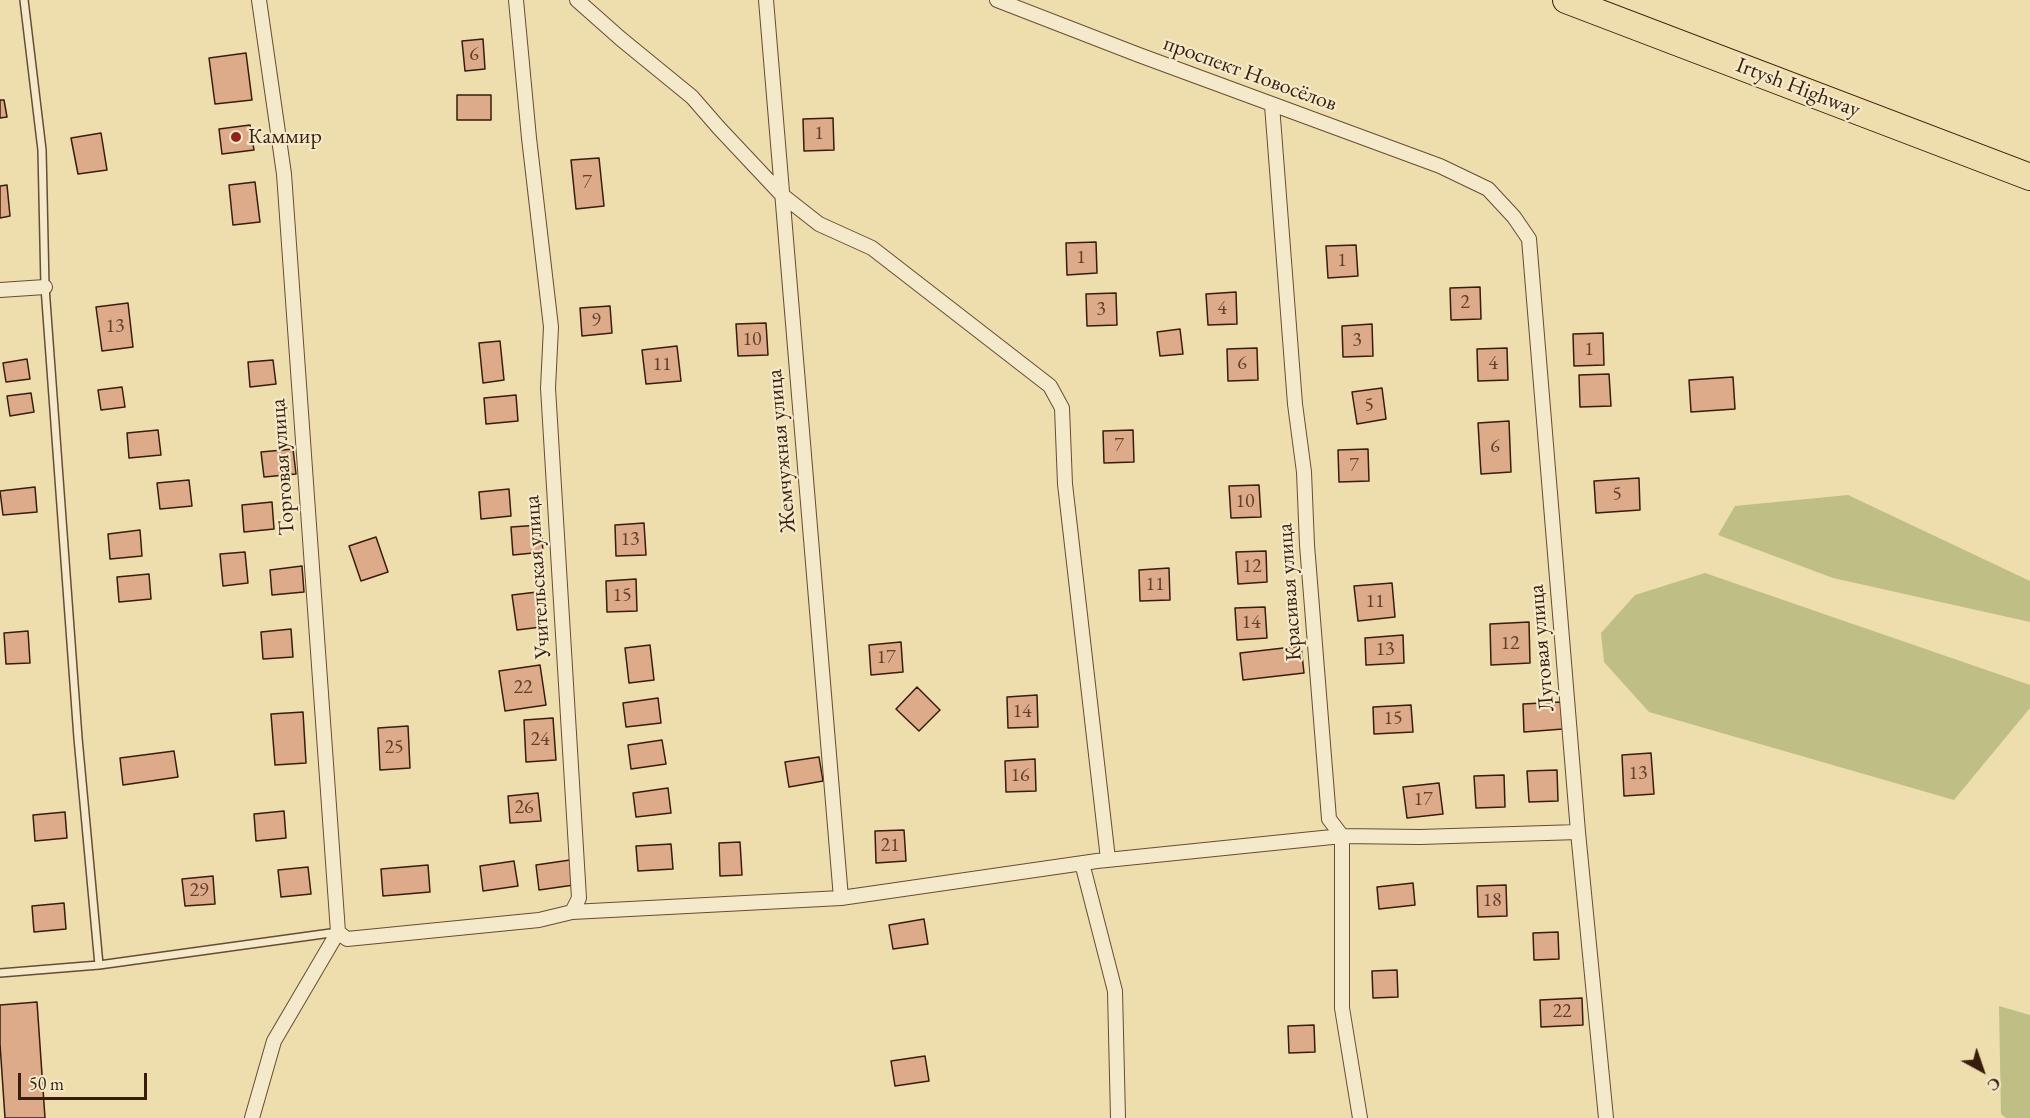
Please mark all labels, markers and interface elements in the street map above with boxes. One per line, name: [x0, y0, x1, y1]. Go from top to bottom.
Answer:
street label: проспект Новосёлов: [1160, 30, 1340, 118]
house number: 6: [469, 43, 479, 67]
street label: Irtysh Highway: [1732, 52, 1864, 124]
house number: 1: [814, 122, 824, 146]
place label: Каммир: [248, 124, 322, 150]
marker: Каммир: [229, 130, 243, 144]
house number: 7: [582, 171, 592, 195]
house number: 1: [1076, 246, 1086, 270]
house number: 1: [1337, 249, 1347, 273]
house number: 2: [1460, 291, 1470, 315]
house number: 4: [1217, 297, 1227, 321]
house number: 3: [1096, 298, 1106, 322]
house number: 9: [591, 309, 601, 333]
house number: 13: [105, 315, 125, 339]
house number: 10: [742, 328, 762, 352]
house number: 3: [1352, 329, 1362, 353]
house number: 1: [1584, 338, 1594, 362]
house number: 6: [1237, 352, 1247, 376]
house number: 4: [1488, 352, 1498, 376]
house number: 11: [652, 353, 672, 377]
street label: Жемчужная улица: [762, 368, 802, 534]
house number: 5: [1364, 394, 1374, 418]
street label: Торговая улица: [265, 398, 301, 536]
house number: 7: [1114, 434, 1124, 458]
house number: 6: [1490, 435, 1500, 459]
house number: 7: [1349, 454, 1359, 478]
house number: 5: [1612, 483, 1622, 507]
house number: 10: [1235, 490, 1255, 514]
street label: Учительская улица: [519, 494, 557, 660]
street label: Красивая улица: [1272, 522, 1308, 662]
house number: 13: [620, 528, 640, 552]
house number: 12: [1242, 555, 1262, 579]
house number: 11: [1145, 573, 1165, 597]
street label: Луговая улица: [1523, 583, 1561, 713]
house number: 15: [612, 584, 632, 608]
house number: 11: [1365, 590, 1385, 614]
house number: 14: [1241, 611, 1261, 635]
house number: 12: [1500, 632, 1520, 656]
house number: 13: [1375, 638, 1395, 662]
house number: 17: [876, 646, 896, 670]
house number: 22: [513, 676, 533, 700]
house number: 14: [1012, 700, 1032, 724]
house number: 15: [1383, 707, 1403, 731]
house number: 24: [530, 728, 550, 752]
house number: 25: [384, 736, 404, 760]
house number: 13: [1628, 762, 1648, 786]
house number: 16: [1010, 764, 1030, 788]
house number: 17: [1413, 788, 1433, 812]
house number: 26: [514, 796, 534, 820]
house number: 21: [880, 834, 900, 858]
house number: 29: [189, 879, 209, 903]
house number: 18: [1482, 889, 1502, 913]
house number: 22: [1552, 1000, 1572, 1024]
north arrow: [1952, 1040, 2012, 1100]
scale bar: [21, 1061, 150, 1099]
text: 50 m: [29, 1072, 64, 1095]
text: С: [1983, 1072, 2005, 1096]

